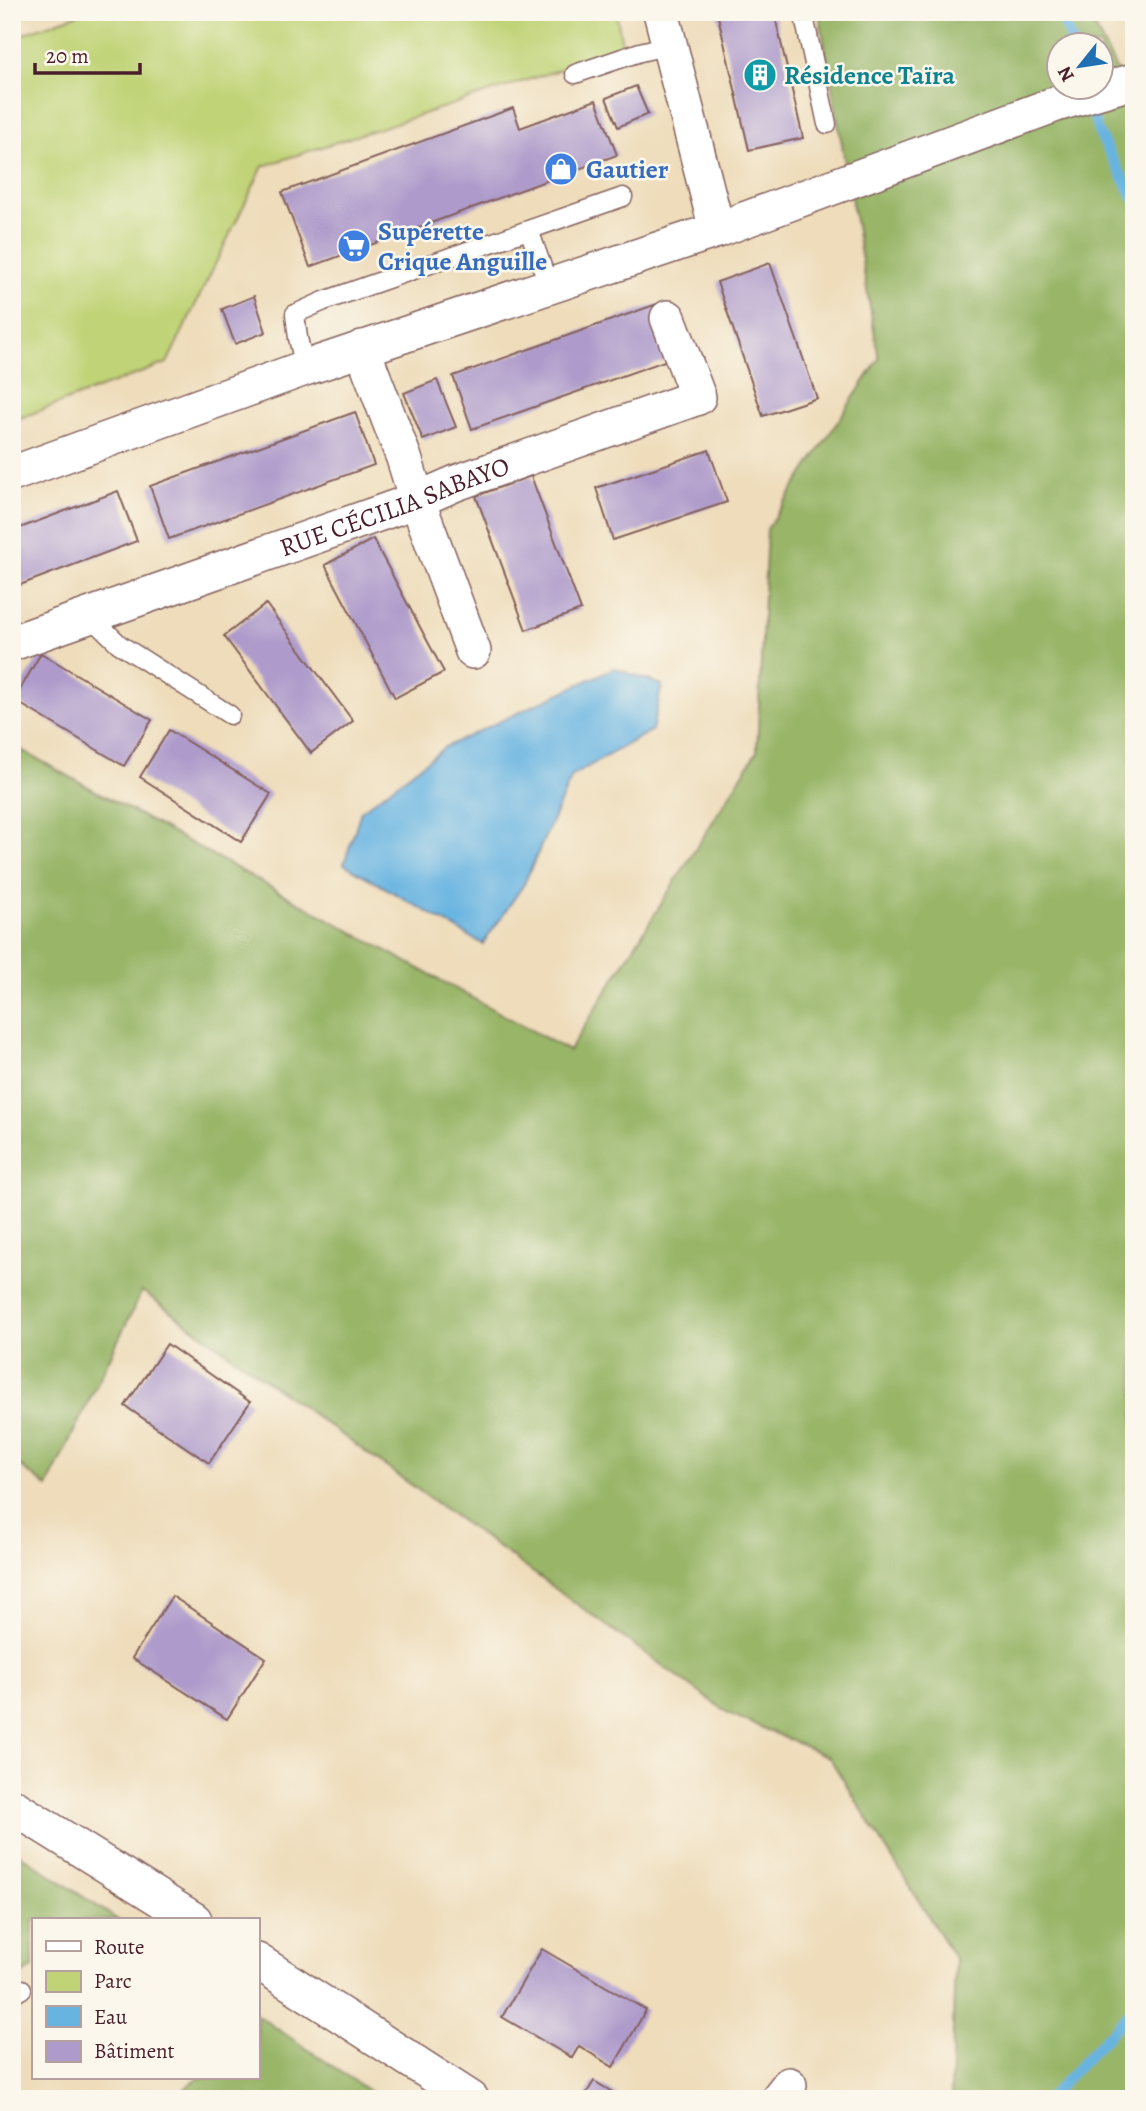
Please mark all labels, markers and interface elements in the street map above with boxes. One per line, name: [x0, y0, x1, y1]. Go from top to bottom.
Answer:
scale bar: [35, 32, 140, 76]
north arrow: [1044, 32, 1114, 102]
text: 20 m: [46, 42, 89, 70]
building icon: Résidence Taïra: [741, 56, 779, 94]
place label: Résidence Taïra: [784, 58, 955, 93]
text: N: [1051, 61, 1081, 86]
shop icon: Gautier: [542, 150, 580, 188]
place label: Gautier: [586, 152, 669, 187]
place label: Supérette Crique Anguille: [378, 214, 547, 279]
supermarket icon: Supérette Crique Anguille: [335, 227, 373, 265]
street label: RUE CÉCILIA SABAYO: [275, 448, 514, 565]
legend: [32, 1918, 259, 2080]
text: Route: [94, 1933, 144, 1961]
text: Parc: [94, 1967, 132, 1995]
text: Eau: [94, 2003, 128, 2031]
text: Bâtiment: [94, 2037, 175, 2065]

